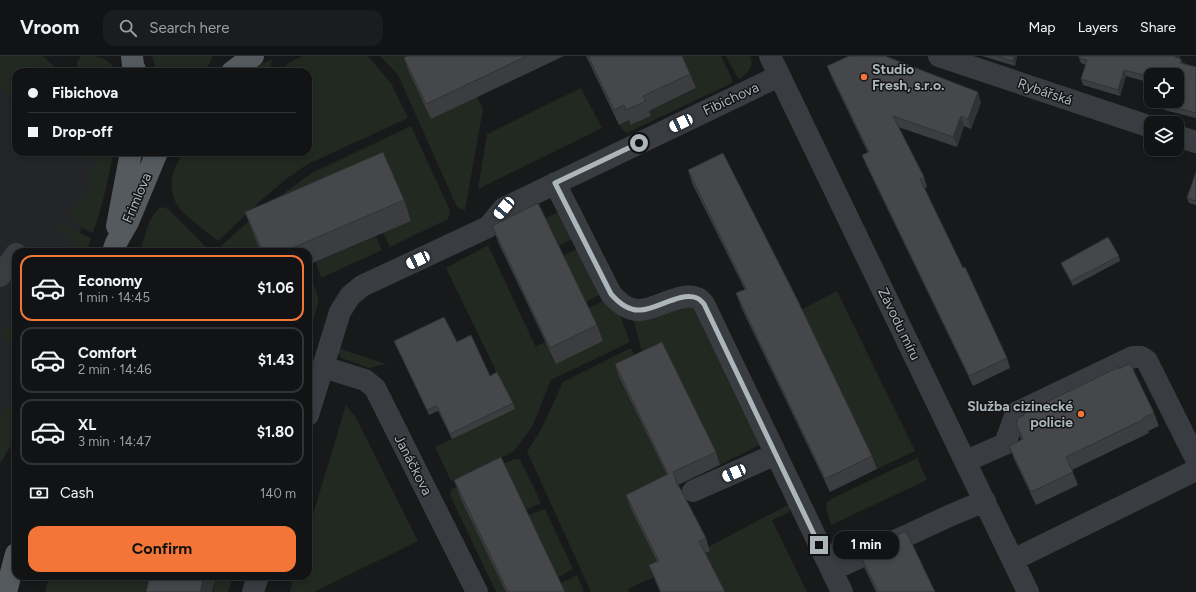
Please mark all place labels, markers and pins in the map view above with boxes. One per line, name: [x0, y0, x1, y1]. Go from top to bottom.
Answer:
place label: Studio Fresh, s.r.o.: [872, 61, 945, 94]
marker: Studio Fresh, s.r.o.: [859, 72, 869, 82]
place label: Služba cizinecké policie: [967, 398, 1073, 431]
marker: Služba cizinecké policie: [1076, 409, 1086, 419]

